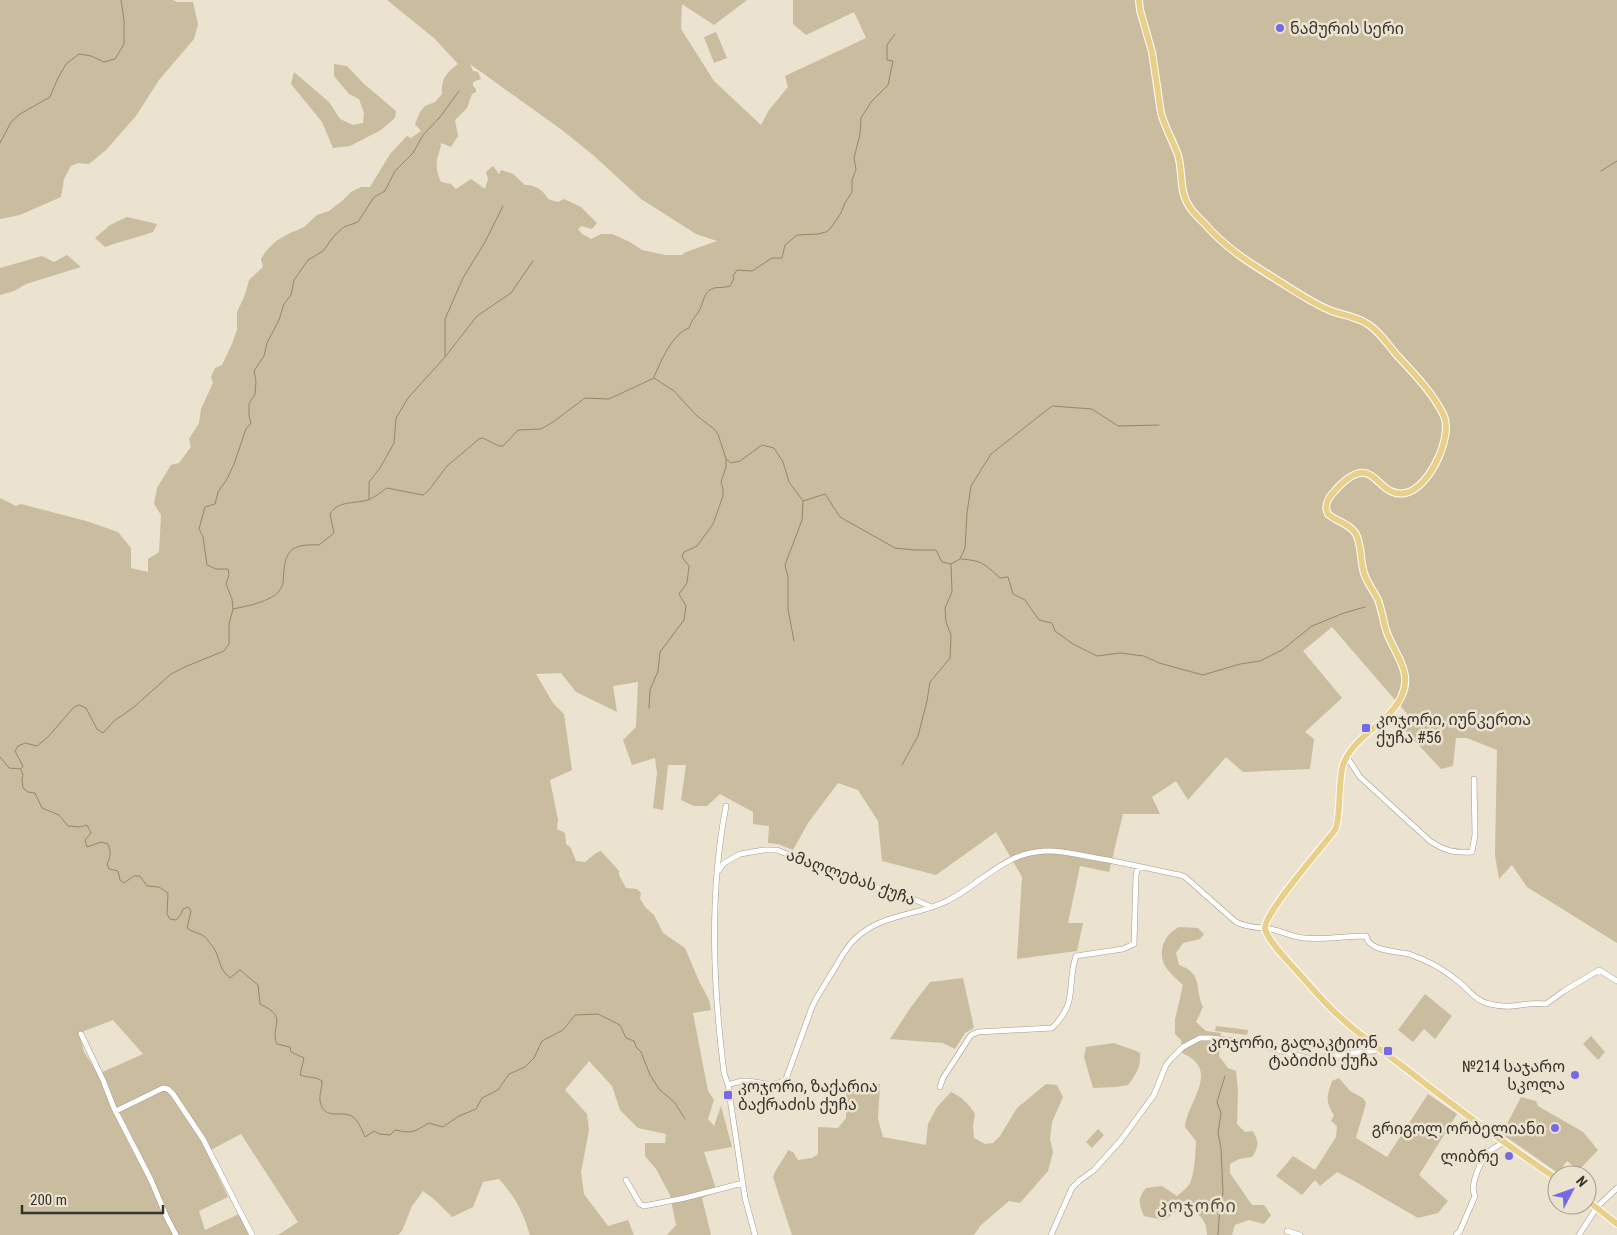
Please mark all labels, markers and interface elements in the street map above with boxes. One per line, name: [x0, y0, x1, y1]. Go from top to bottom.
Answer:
place label: ნამურის სერი: [1290, 19, 1404, 38]
marker: ნამურის სერი: [1274, 22, 1286, 34]
place label: კოჯორი, იუნკერთა ქუჩა #56: [1376, 710, 1531, 747]
marker: კოჯორი, იუნკერთა ქუჩა #56: [1360, 722, 1372, 734]
street label: ამაღლებას ქუჩა: [784, 845, 918, 910]
place label: კოჯორი, გალაკტიონ ტაბიძის ქუჩა: [1208, 1033, 1378, 1070]
marker: კოჯორი, გალაკტიონ ტაბიძის ქუჩა: [1382, 1045, 1394, 1057]
place label: №214 საჯარო სკოლა: [1462, 1057, 1565, 1095]
marker: №214 საჯარო სკოლა: [1569, 1069, 1581, 1081]
place label: კოჯორი, ზაქარია ბაქრაძის ქუჩა: [738, 1077, 878, 1114]
marker: კოჯორი, ზაქარია ბაქრაძის ქუჩა: [722, 1089, 734, 1101]
place label: გრიგოლ ორბელიანი: [1372, 1119, 1545, 1139]
marker: გრიგოლ ორბელიანი: [1549, 1122, 1561, 1134]
place label: ლიბრე: [1441, 1147, 1499, 1167]
marker: ლიბრე: [1503, 1150, 1515, 1162]
north arrow: [1547, 1165, 1597, 1215]
text: N: [1573, 1173, 1591, 1190]
scale bar: [22, 1182, 164, 1214]
text: 200 m: [30, 1191, 67, 1209]
district label: კოჯორი: [1157, 1195, 1237, 1217]

